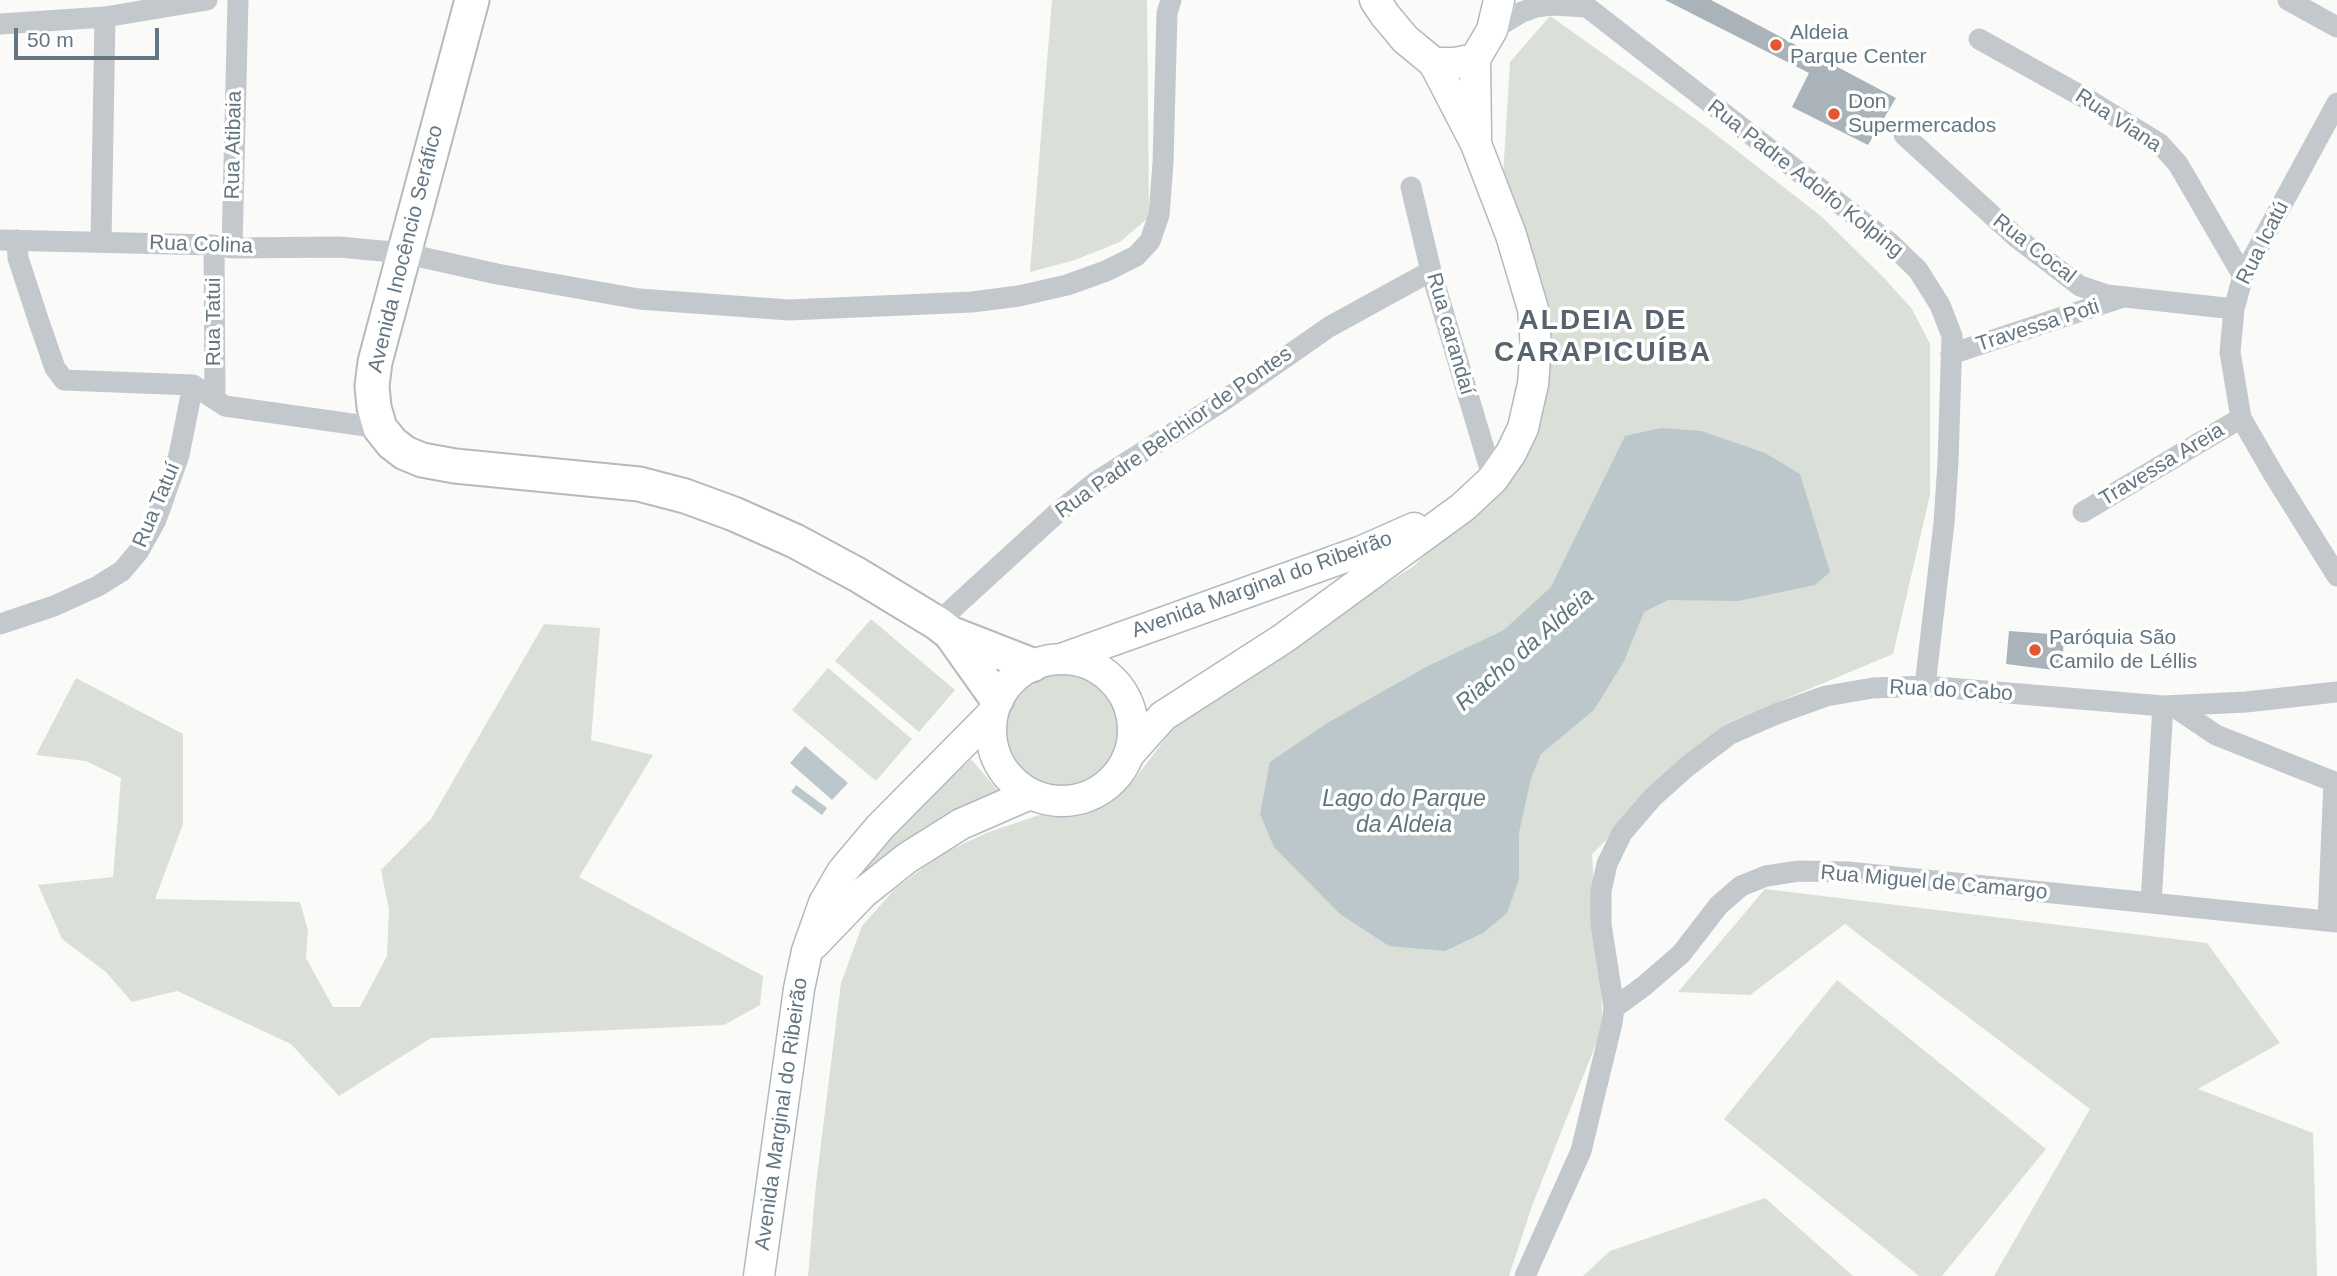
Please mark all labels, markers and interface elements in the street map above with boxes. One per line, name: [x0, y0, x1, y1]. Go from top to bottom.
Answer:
scale bar: [18, 14, 163, 58]
place label: Aldeia Parque Center: [1790, 20, 1927, 70]
text: 50 m: [27, 28, 74, 51]
marker: Aldeia Parque Center: [1768, 37, 1784, 53]
street label: Rua Viana: [2070, 84, 2166, 158]
place label: Don Supermercados: [1848, 89, 1996, 139]
street label: Rua Atibaia: [220, 91, 248, 199]
street label: Rua Padre Adolfo Kolping: [1702, 95, 1908, 263]
marker: Don Supermercados: [1826, 106, 1842, 122]
street label: Avenida Inocêncio Seráfico: [363, 123, 449, 375]
street label: Rua Icatú: [2231, 197, 2295, 289]
street label: Rua Cocal: [1988, 209, 2080, 289]
street label: Rua Colina: [149, 231, 253, 259]
street label: Rua carandaí: [1421, 270, 1479, 398]
street label: Rua Tatui: [201, 278, 227, 366]
street label: Travessa Poti: [1973, 294, 2103, 358]
district label: ALDEIA DE CARAPICUÍBA: [1495, 304, 1711, 370]
street label: Rua Padre Belchior de Pontes: [1051, 342, 1297, 524]
street label: Travessa Areia: [2095, 418, 2229, 512]
street label: Rua Tatuí: [128, 459, 186, 551]
street label: Avenida Marginal do Ribeirão: [1128, 526, 1396, 644]
water label: Riacho da Aldeia: [1450, 583, 1600, 717]
place label: Paróquia São Camilo de Léllis: [2049, 625, 2197, 675]
marker: Paróquia São Camilo de Léllis: [2027, 642, 2043, 658]
street label: Rua do Cabo: [1889, 675, 2013, 707]
water label: Lago do Parque da Aldeia: [1322, 786, 1486, 840]
street label: Rua Miguel de Camargo: [1820, 861, 2048, 905]
street label: Avenida Marginal do Ribeirão: [750, 976, 814, 1252]

